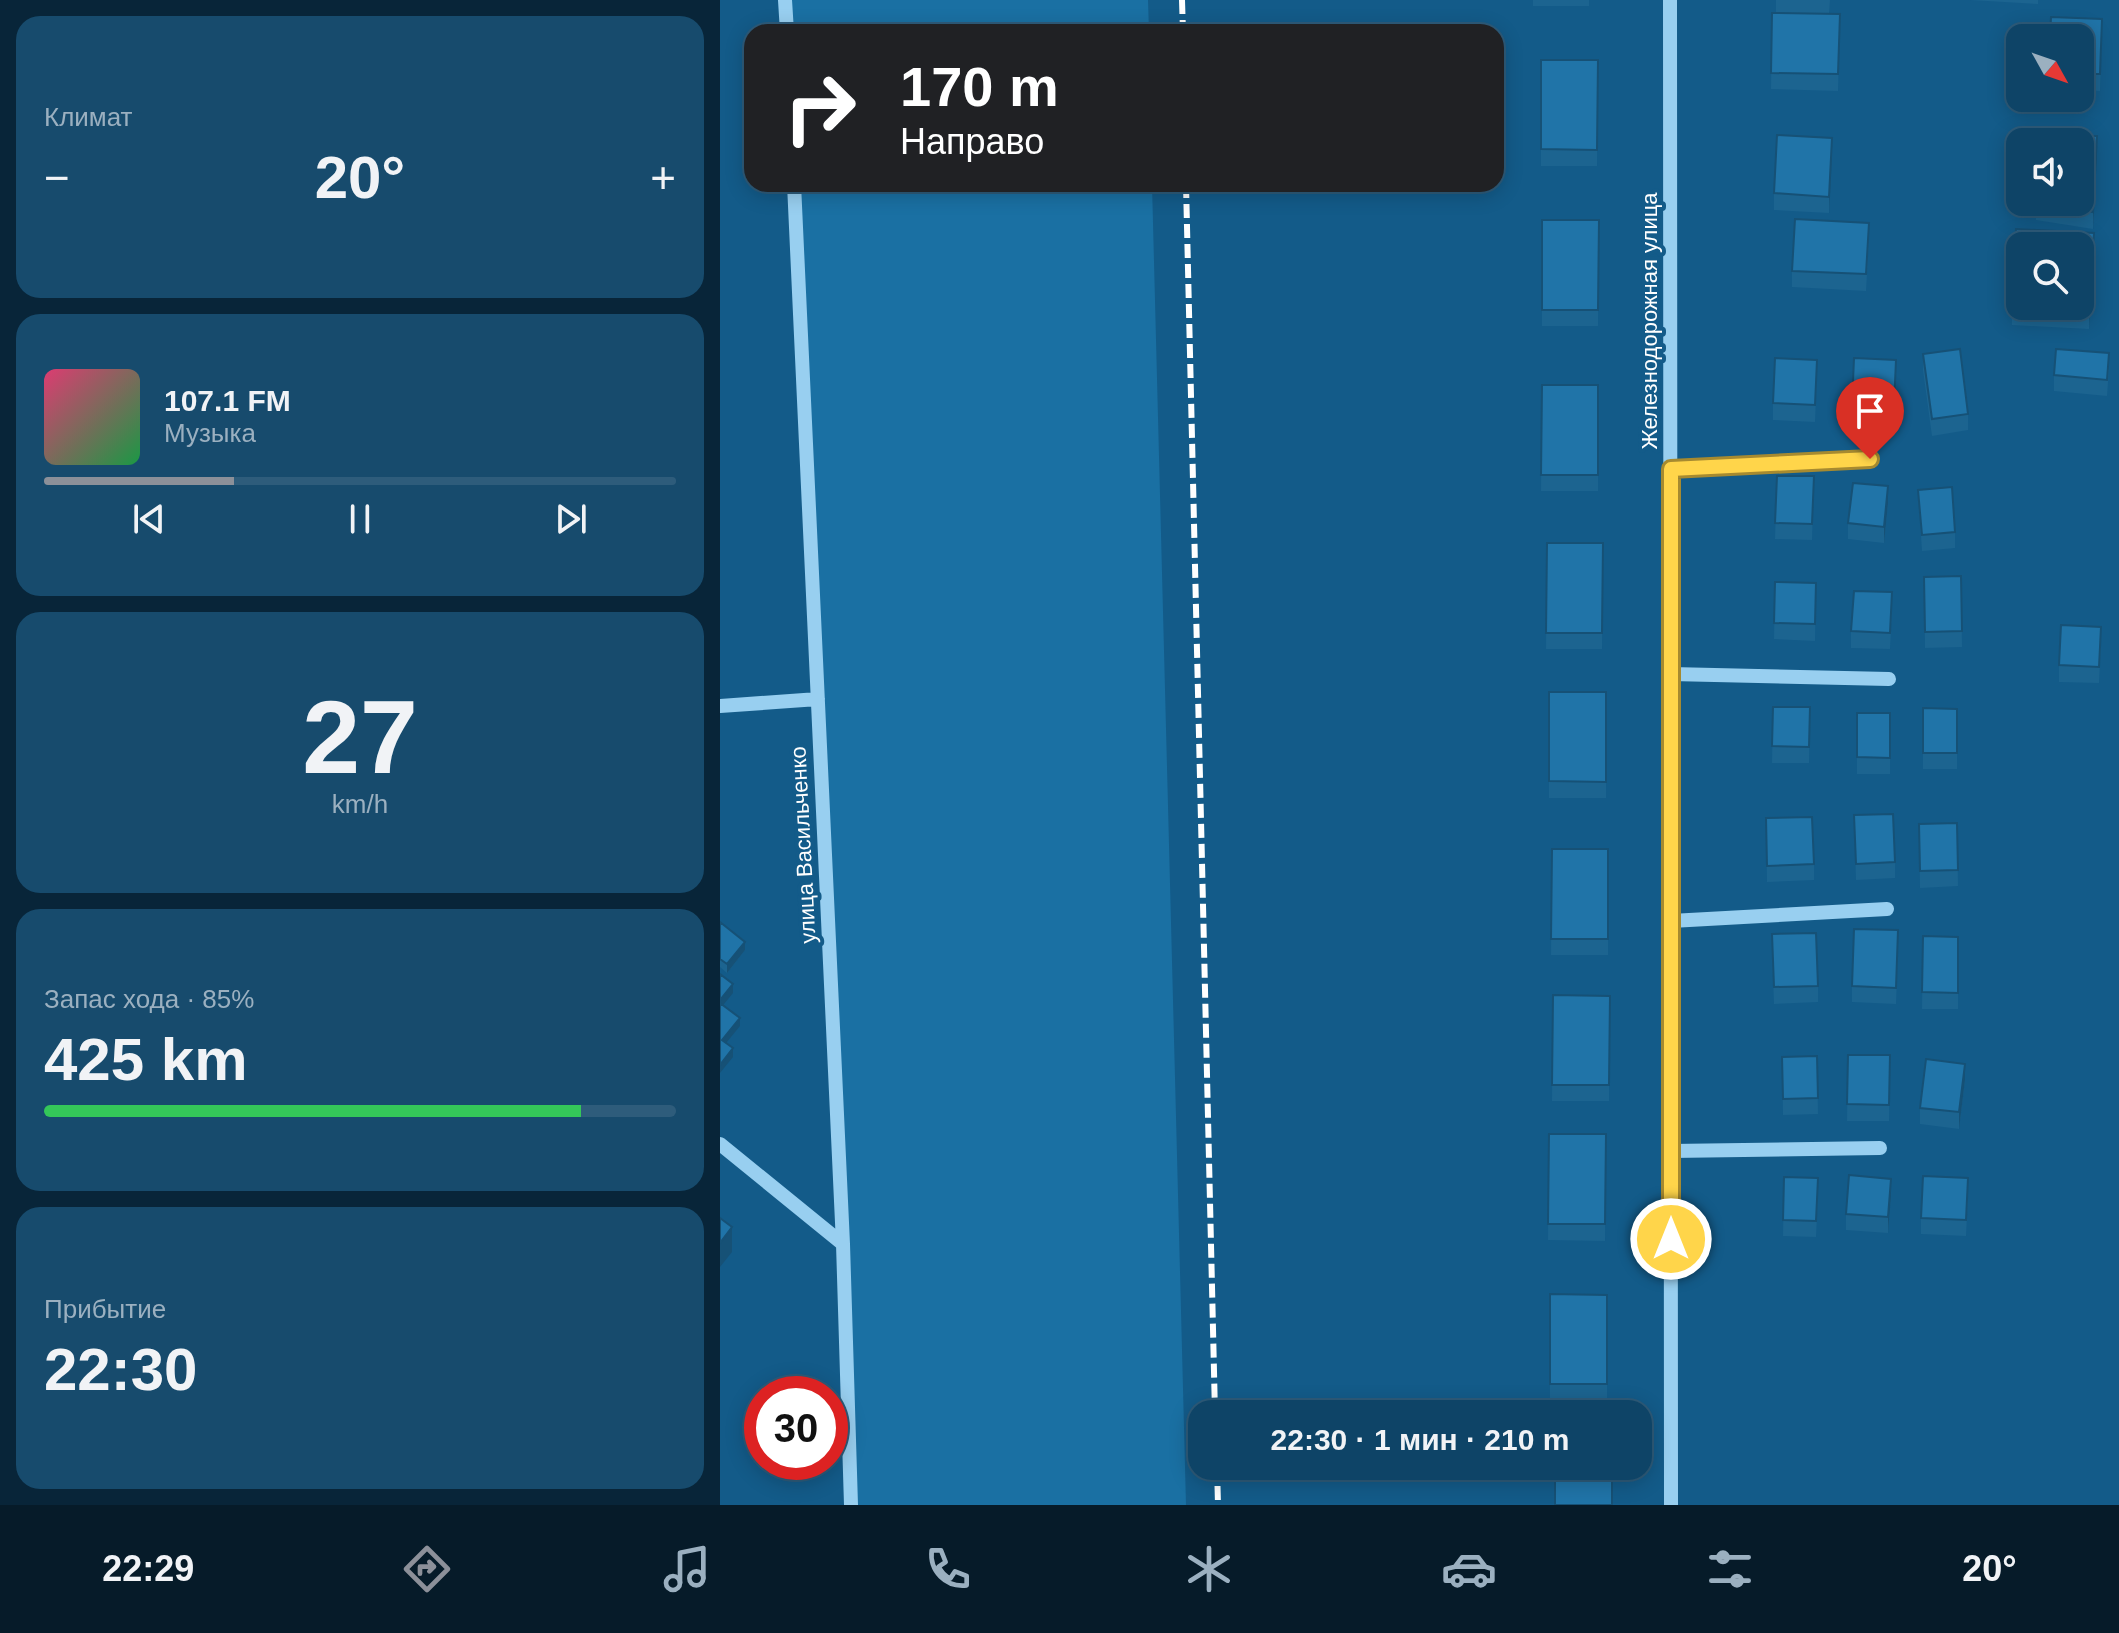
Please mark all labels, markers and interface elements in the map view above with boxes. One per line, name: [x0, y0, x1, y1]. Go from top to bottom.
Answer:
north arrow: [2006, 24, 2094, 112]
map controls: [2006, 24, 2094, 320]
text: 170 m: [900, 55, 1059, 118]
icon: right: [768, 56, 872, 160]
text: Климат: [44, 102, 133, 132]
text: Направо: [900, 121, 1044, 162]
button: sound: [2006, 128, 2094, 216]
text: 20°: [315, 144, 405, 211]
text: −: [44, 153, 70, 202]
text: +: [650, 153, 676, 202]
street label: Железнодорожная улица: [1637, 192, 1662, 450]
button: search: [2006, 232, 2094, 320]
pin: [1836, 377, 1904, 459]
text: 107.1 FM: [164, 384, 291, 417]
icon: arrive: [1848, 389, 1892, 433]
text: Музыка: [164, 418, 256, 448]
icon: previous: [127, 497, 171, 541]
icon: pause: [338, 497, 382, 541]
icon: next: [549, 497, 593, 541]
text: 27: [302, 679, 418, 795]
street label: улица Васильченко: [785, 746, 821, 944]
text: km/h: [332, 789, 388, 819]
text: Запас хода · 85%: [44, 984, 254, 1014]
text: 425 km: [44, 1026, 248, 1093]
position arrow: [1629, 1197, 1713, 1281]
text: Прибытие: [44, 1294, 166, 1324]
text: 22:30: [44, 1336, 197, 1403]
speed limit sign: 30: [744, 1376, 848, 1480]
text: 22:30 · 1 мин · 210 m: [1271, 1423, 1569, 1456]
icon: directions: [399, 1541, 455, 1597]
icon: music: [659, 1541, 715, 1597]
icon: phone: [920, 1541, 976, 1597]
icon: climate: [1181, 1541, 1237, 1597]
icon: car: [1441, 1541, 1497, 1597]
icon: filters: [1702, 1541, 1758, 1597]
text: 22:29: [102, 1548, 194, 1589]
text: 20°: [1962, 1548, 2017, 1589]

